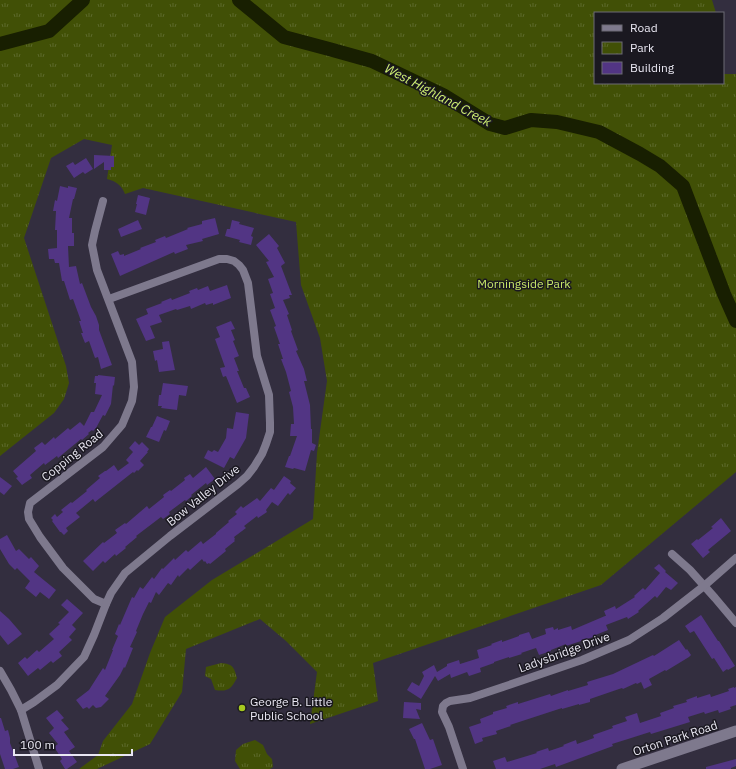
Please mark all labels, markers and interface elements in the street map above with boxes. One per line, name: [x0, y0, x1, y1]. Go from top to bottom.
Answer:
legend: [594, 12, 724, 84]
text: Road: [630, 20, 658, 35]
text: Park: [630, 40, 655, 55]
water label: West Highland Creek: [382, 60, 495, 130]
text: Building: [630, 60, 675, 75]
park label: Morningside Park: [477, 276, 571, 291]
street label: Copping Road: [38, 426, 106, 484]
street label: Bow Valley Drive: [163, 461, 243, 529]
street label: Ladysbridge Drive: [516, 628, 612, 675]
place label: George B. Little Public School: [250, 694, 333, 723]
marker: George B. Little Public School: [237, 703, 247, 713]
street label: Orton Park Road: [631, 717, 719, 759]
scale bar: [14, 731, 132, 757]
text: 100 m: [20, 737, 55, 752]

